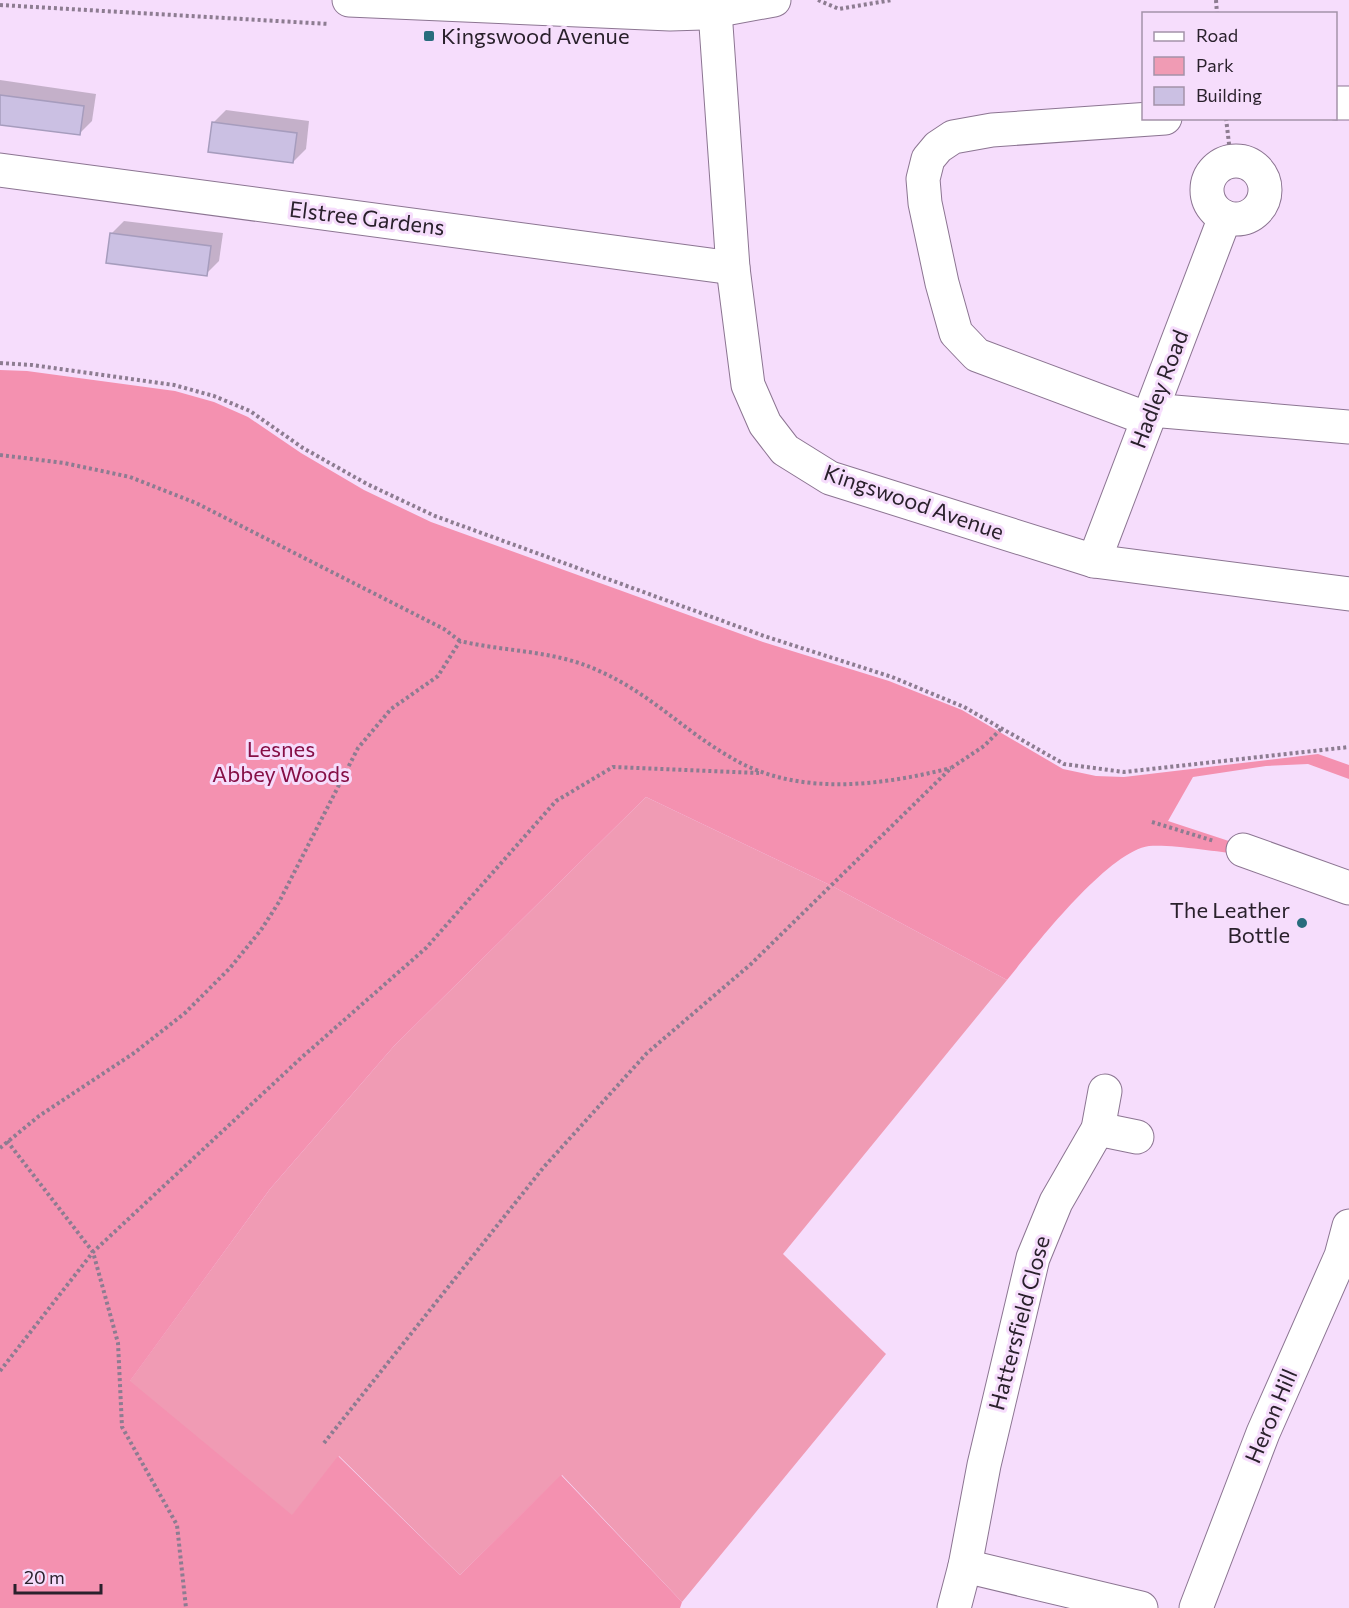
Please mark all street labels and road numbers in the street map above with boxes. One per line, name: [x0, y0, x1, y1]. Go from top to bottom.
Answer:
street label: Elstree Gardens: [288, 195, 446, 240]
street label: Hadley Road: [1124, 326, 1193, 452]
street label: Kingswood Avenue: [821, 458, 1008, 545]
street label: Hattersfield Close: [982, 1233, 1055, 1413]
street label: Heron Hill: [1239, 1365, 1302, 1467]

